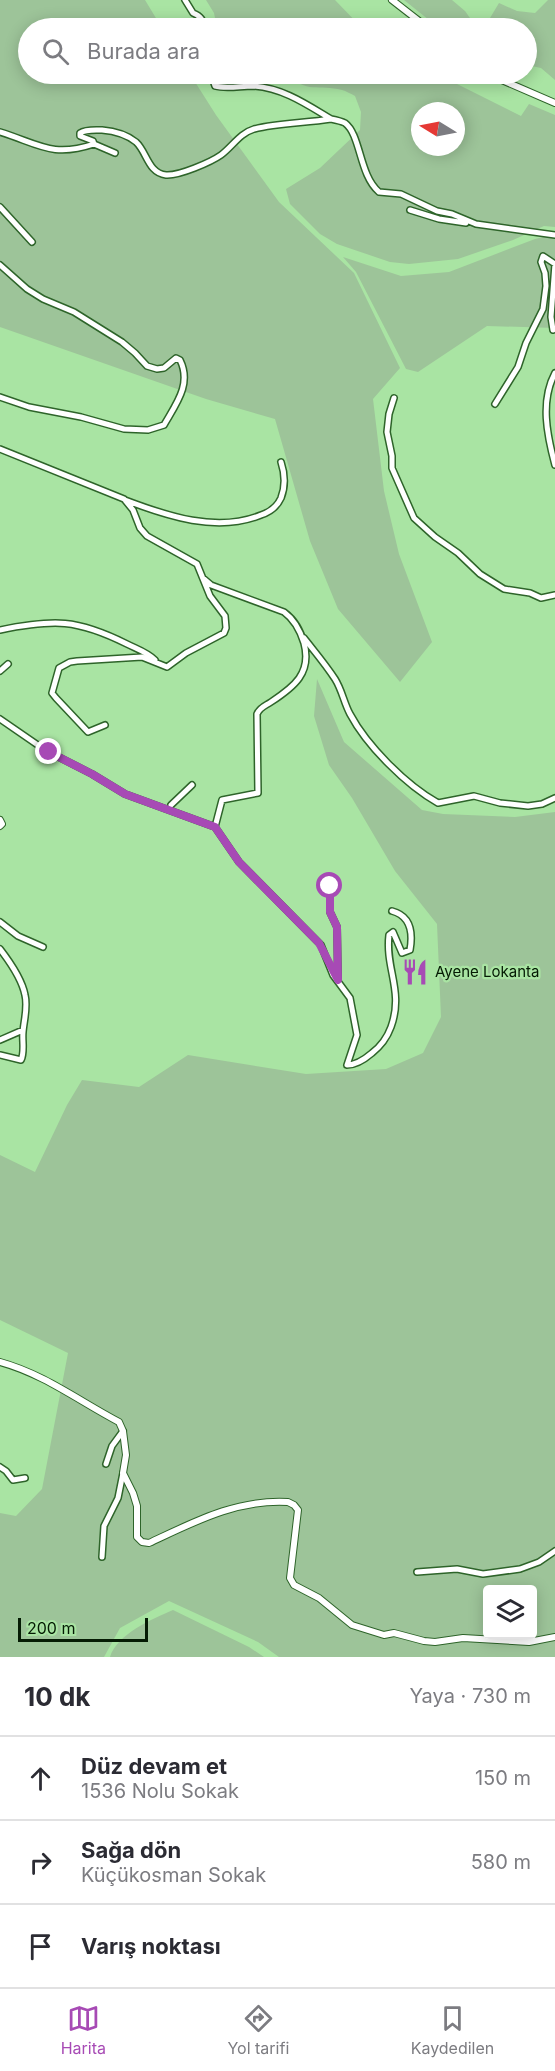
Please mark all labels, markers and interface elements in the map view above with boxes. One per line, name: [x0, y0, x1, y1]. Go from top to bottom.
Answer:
search box: [18, 18, 537, 84]
icon: search: [39, 35, 72, 68]
text: Burada ara: [87, 38, 200, 64]
north arrow: [411, 102, 465, 156]
route end: [35, 738, 61, 764]
route start: [316, 872, 342, 898]
restaurant icon: Ayene Lokanta: [400, 957, 430, 987]
place label: Ayene Lokanta: [435, 962, 539, 981]
map controls: [483, 1585, 537, 1639]
button: layers: [483, 1585, 537, 1639]
scale bar: [18, 1615, 148, 1642]
text: 200 m: [27, 1618, 75, 1638]
text: 10 dk: [24, 1681, 90, 1712]
text: Yaya · 730 m: [409, 1684, 531, 1708]
text: Düz devam et: [81, 1753, 227, 1779]
icon: ahead: [24, 1762, 57, 1795]
text: 150 m: [475, 1766, 531, 1790]
text: 1536 Nolu Sokak: [81, 1779, 239, 1803]
text: Sağa dön: [81, 1837, 181, 1863]
icon: right: [24, 1846, 57, 1879]
text: 580 m: [471, 1850, 531, 1874]
text: Küçükosman Sokak: [81, 1863, 266, 1887]
icon: arrive: [24, 1930, 57, 1963]
text: Varış noktası: [81, 1933, 221, 1959]
tab: Harita: [61, 2002, 106, 2058]
tab: Yol tarifi: [227, 2002, 289, 2058]
tab: Kaydedilen: [411, 2002, 494, 2058]

